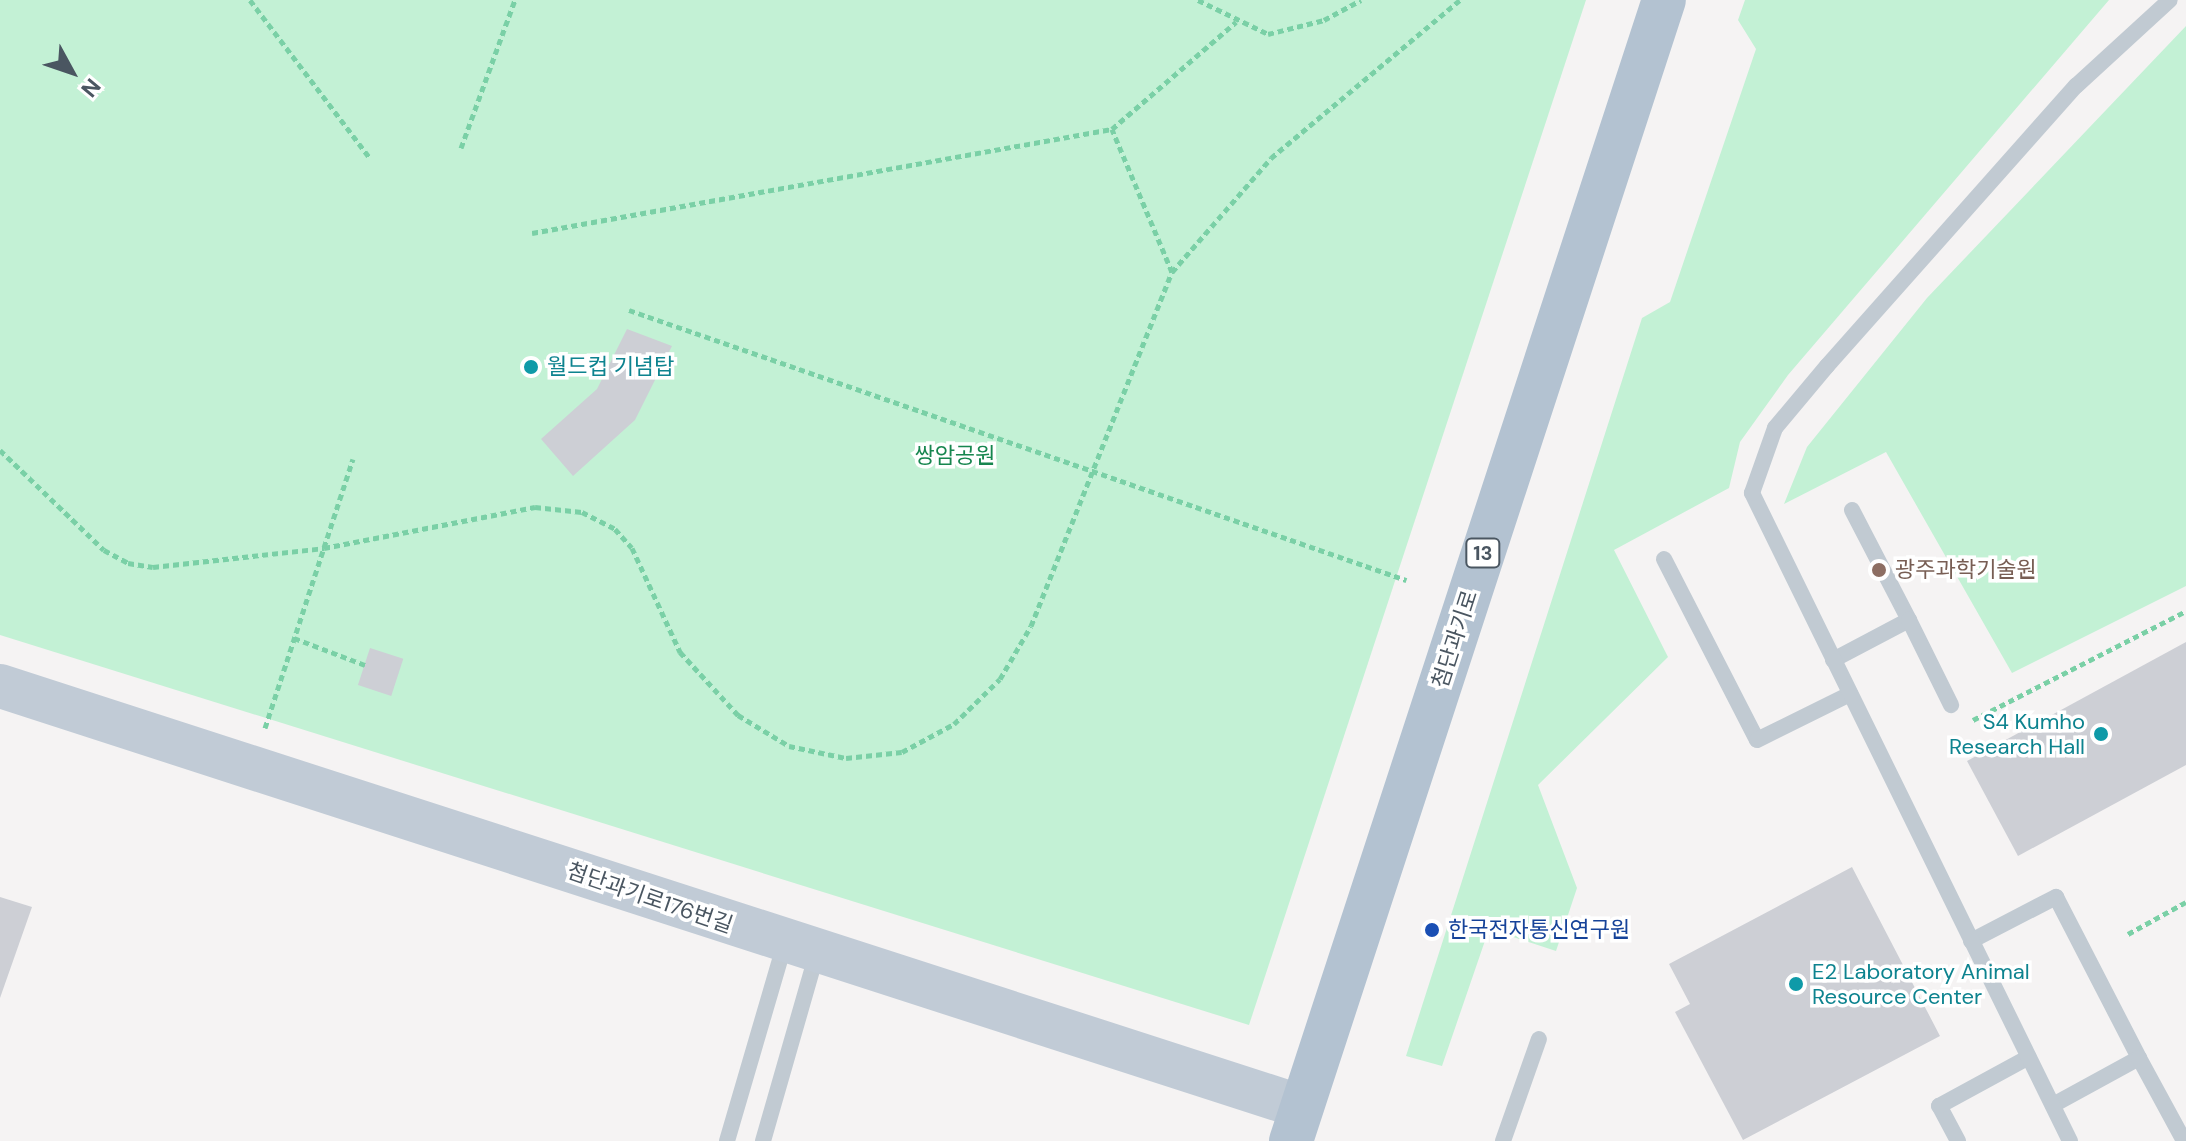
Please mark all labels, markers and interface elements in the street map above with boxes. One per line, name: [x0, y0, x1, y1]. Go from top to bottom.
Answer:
north arrow: [32, 32, 112, 112]
text: N: [75, 72, 107, 103]
place label: 월드컵 기념탑: [547, 354, 674, 380]
marker: 월드컵 기념탑: [522, 358, 540, 376]
park label: 쌍암공원: [915, 443, 995, 469]
road number: 13: [1465, 537, 1501, 569]
place label: 광주과학기술원: [1895, 557, 2037, 583]
marker: 광주과학기술원: [1870, 561, 1888, 579]
street label: 첨단과기로: [1427, 587, 1483, 691]
place label: S4 Kumho Research Hall: [1949, 708, 2085, 760]
marker: S4 Kumho Research Hall: [2092, 725, 2110, 743]
street label: 첨단과기로176번길: [564, 857, 736, 939]
place label: 한국전자통신연구원: [1448, 917, 1630, 943]
marker: 한국전자통신연구원: [1423, 921, 1441, 939]
place label: E2 Laboratory Animal Resource Center: [1812, 958, 2030, 1010]
marker: E2 Laboratory Animal Resource Center: [1787, 975, 1805, 993]

